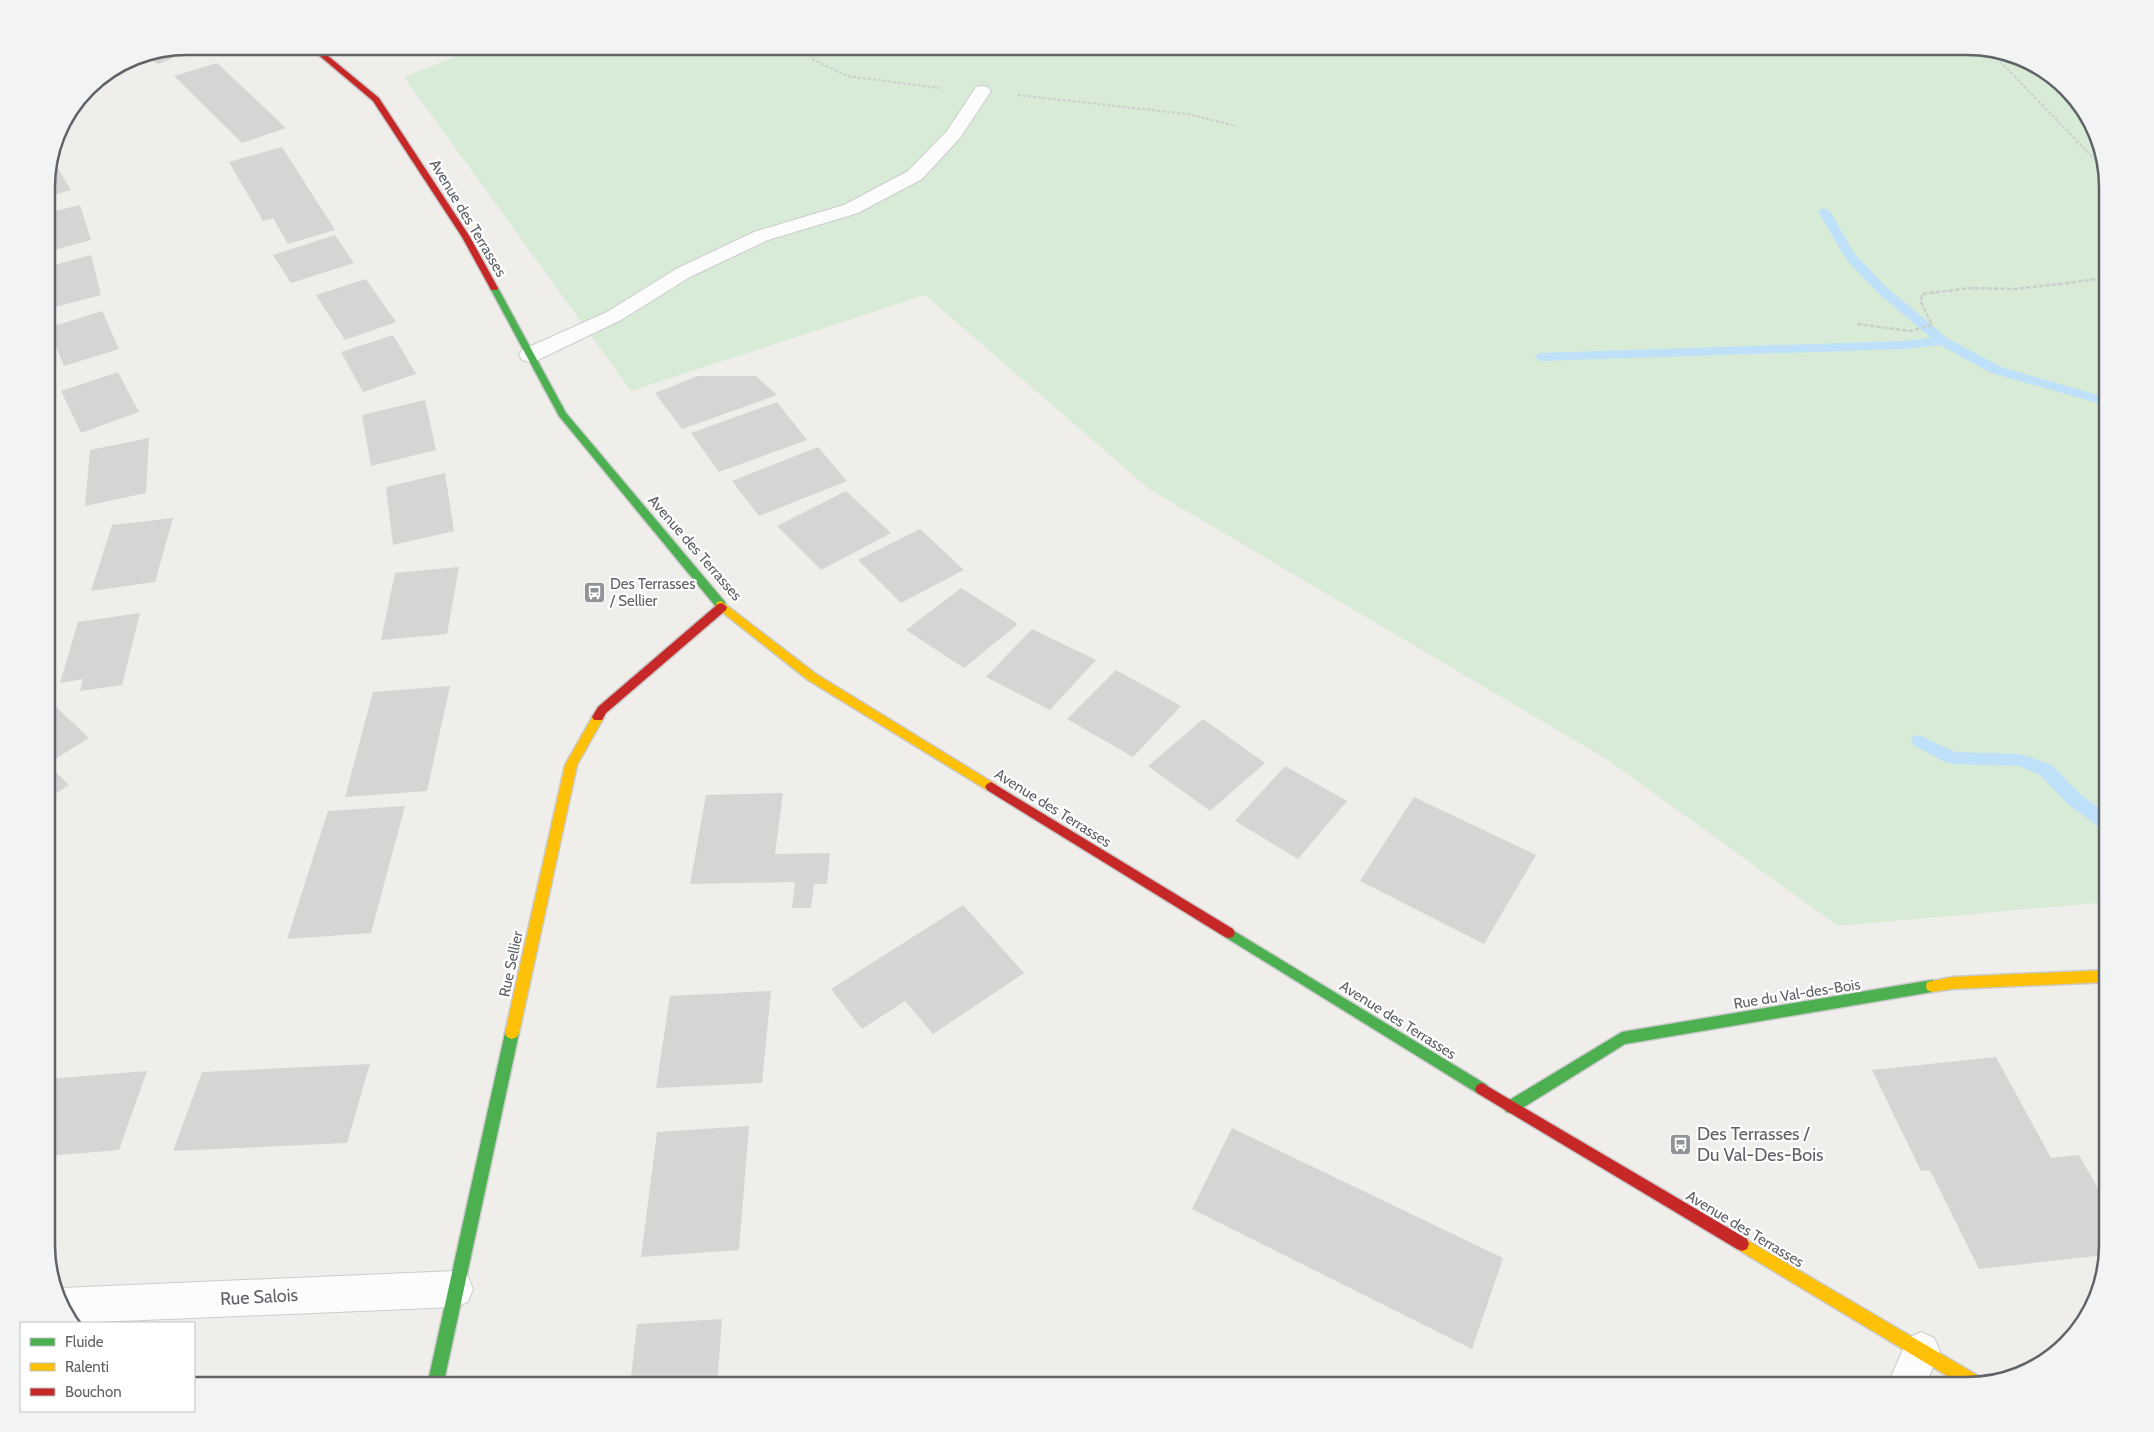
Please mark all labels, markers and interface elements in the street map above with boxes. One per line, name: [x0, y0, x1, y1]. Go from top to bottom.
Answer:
street label: Avenue des Terrasses: [426, 156, 510, 280]
street label: Avenue des Terrasses: [644, 492, 746, 604]
place label: Des Terrasses / Sellier: [609, 575, 695, 610]
bus stop icon: Des Terrasses / Sellier: [582, 581, 606, 605]
street label: Avenue des Terrasses: [991, 765, 1115, 851]
street label: Rue Sellier: [495, 929, 527, 999]
street label: Rue du Val-des-Bois: [1732, 975, 1862, 1013]
street label: Avenue des Terrasses: [1336, 977, 1460, 1063]
place label: Des Terrasses / Du Val-Des-Bois: [1697, 1123, 1823, 1166]
bus stop icon: Des Terrasses / Du Val-Des-Bois: [1669, 1132, 1693, 1156]
street label: Avenue des Terrasses: [1683, 1187, 1807, 1271]
street label: Rue Salois: [220, 1284, 298, 1310]
legend: [20, 1322, 195, 1412]
text: Fluide: [65, 1333, 104, 1351]
text: Ralenti: [65, 1358, 109, 1376]
text: Bouchon: [65, 1383, 122, 1401]

